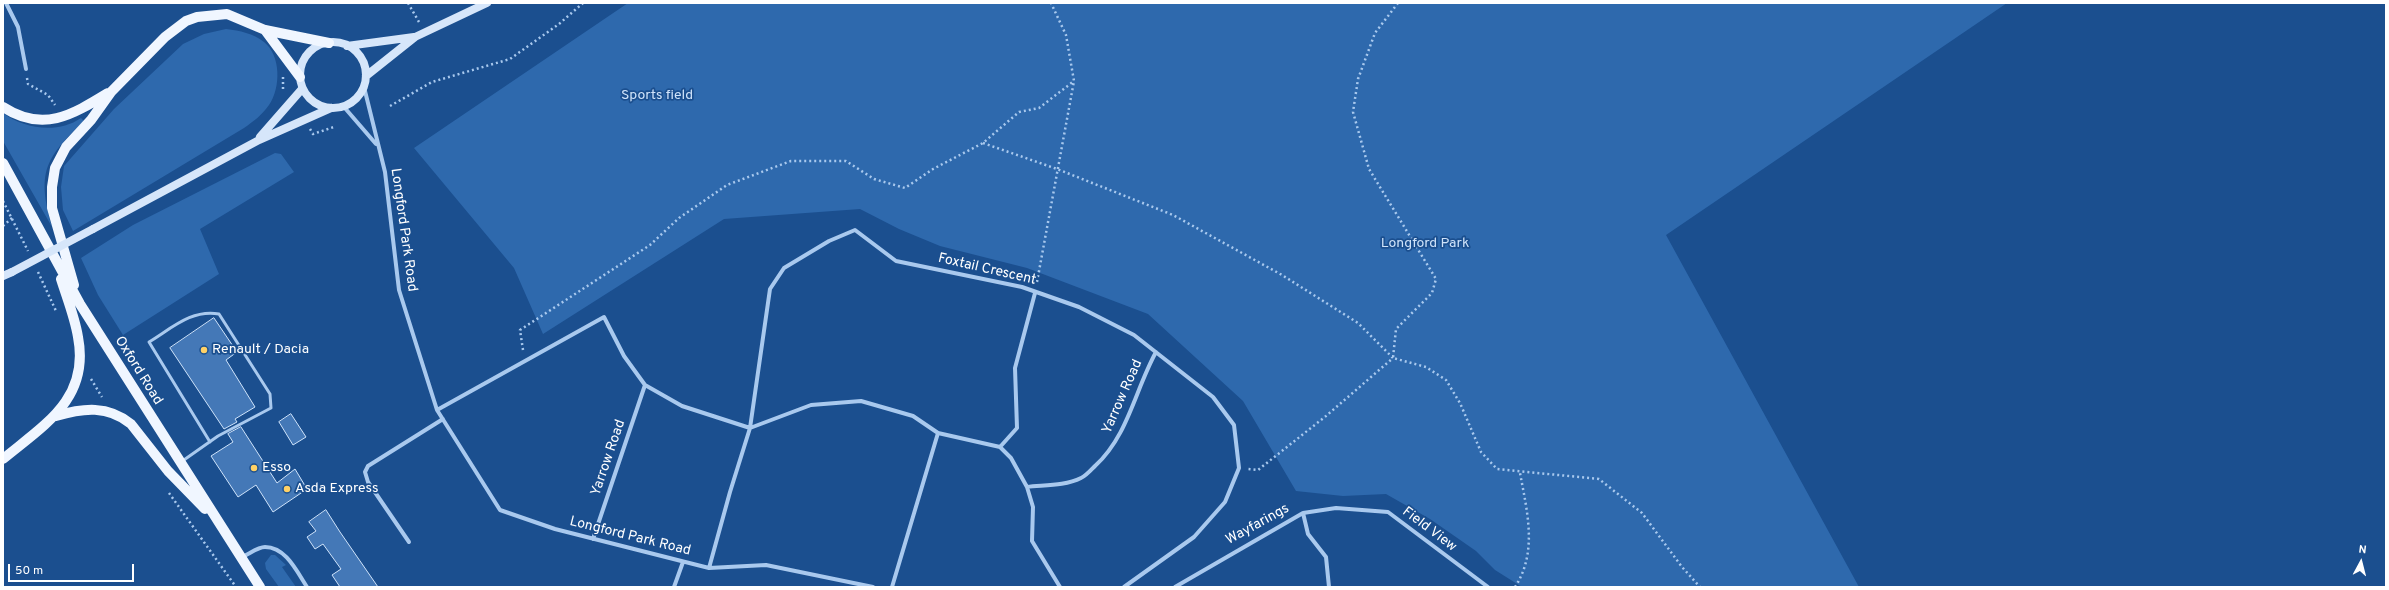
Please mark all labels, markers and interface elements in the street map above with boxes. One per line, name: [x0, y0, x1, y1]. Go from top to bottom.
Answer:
park label: Sports field: [621, 88, 693, 104]
street label: Longford Park Road: [386, 167, 420, 293]
park label: Longford Park: [1381, 236, 1469, 252]
street label: Foxtail Crescent: [936, 251, 1038, 289]
street label: Oxford Road: [110, 334, 166, 408]
place label: Renault / Dacia: [212, 342, 309, 358]
marker: Renault / Dacia: [199, 345, 209, 355]
street label: Yarrow Road: [1099, 357, 1147, 437]
street label: Yarrow Road: [588, 418, 630, 498]
place label: Esso: [262, 460, 291, 476]
marker: Esso: [249, 463, 259, 473]
place label: Asda Express: [295, 481, 379, 497]
marker: Asda Express: [282, 484, 292, 494]
street label: Wayfarings: [1223, 501, 1293, 549]
street label: Field View: [1398, 504, 1460, 556]
street label: Longford Park Road: [568, 514, 692, 560]
north arrow: [2341, 542, 2381, 582]
text: N: [2358, 543, 2367, 558]
scale bar: [10, 556, 136, 582]
text: 50 m: [15, 563, 43, 579]

